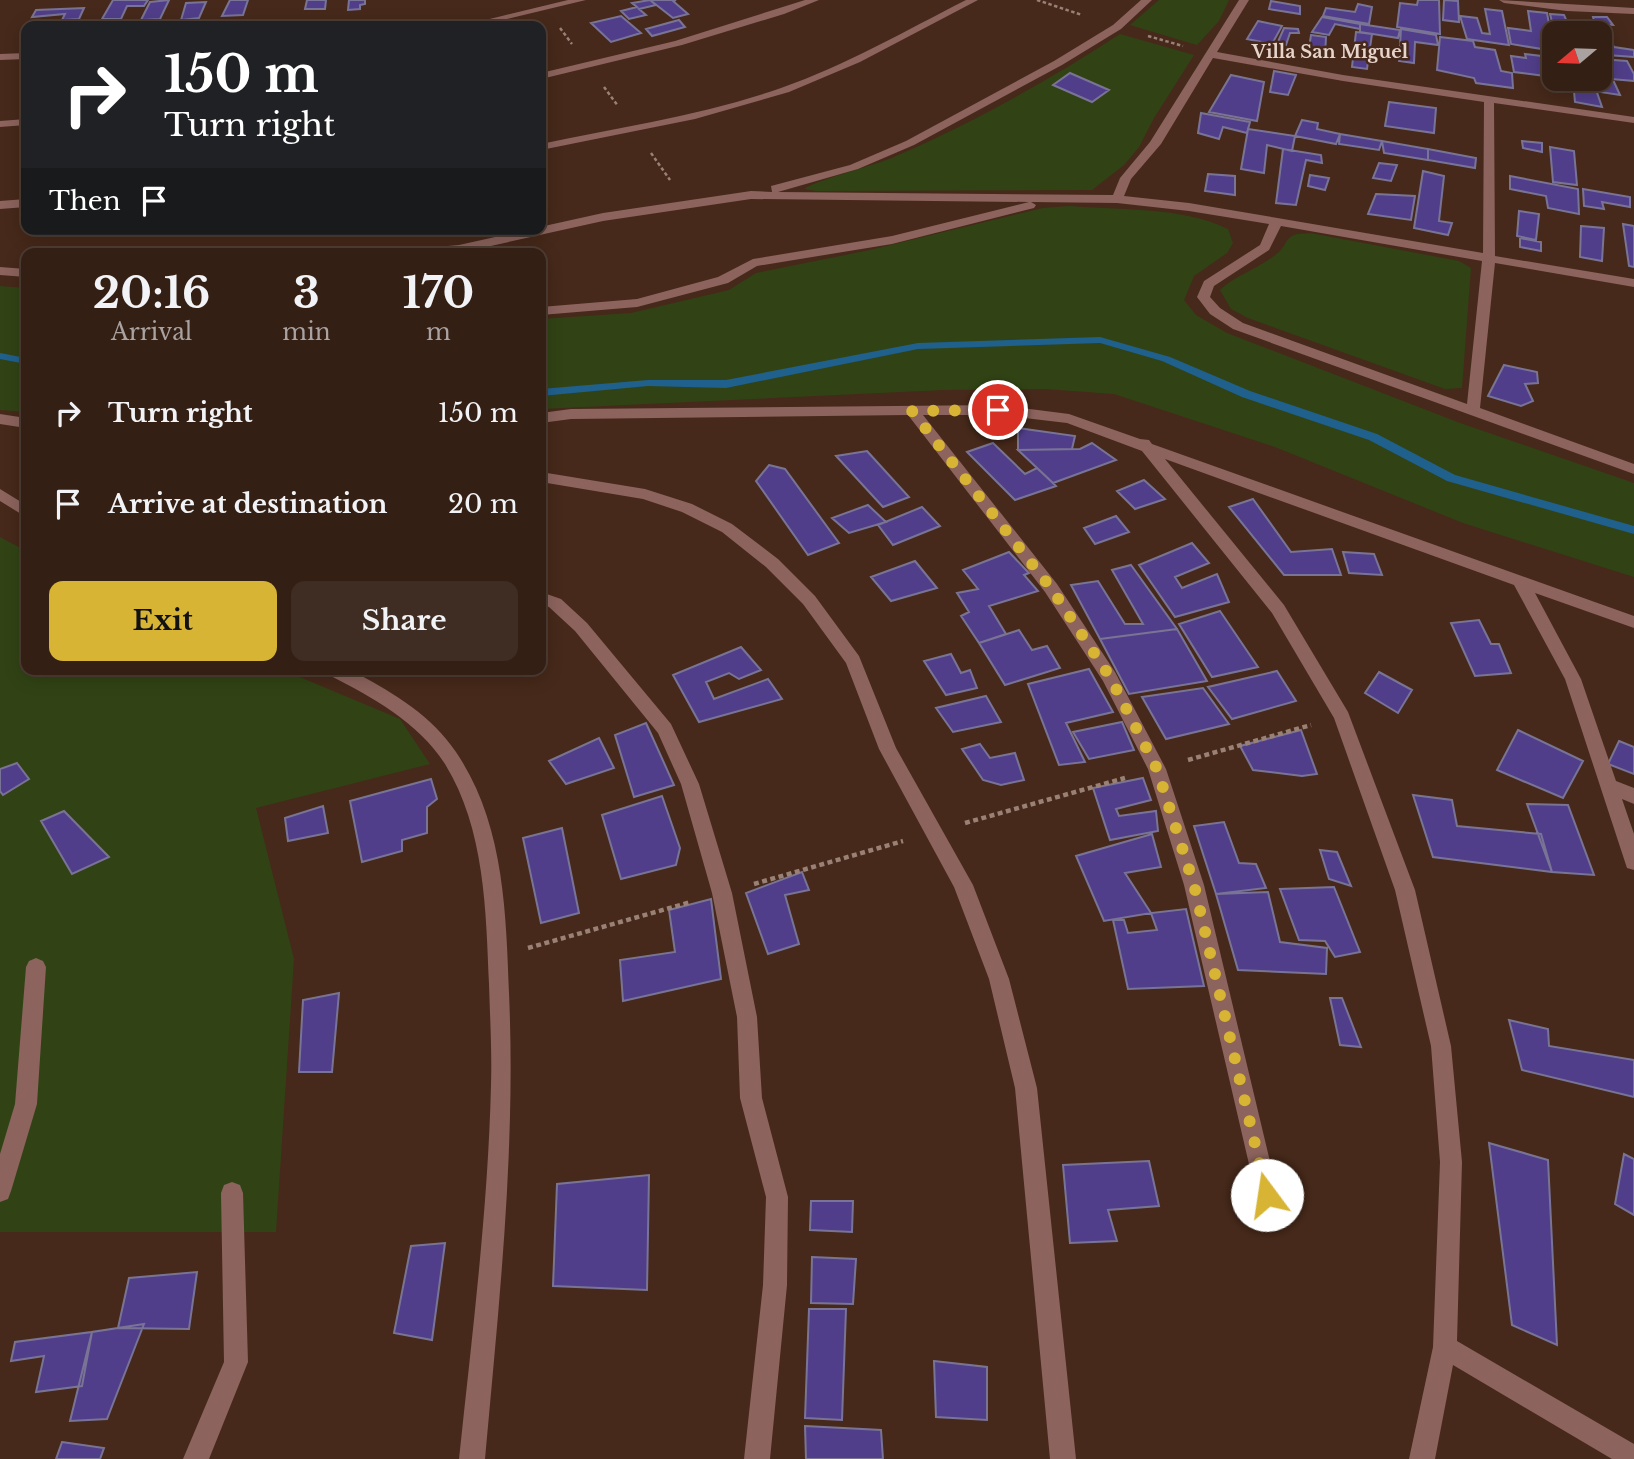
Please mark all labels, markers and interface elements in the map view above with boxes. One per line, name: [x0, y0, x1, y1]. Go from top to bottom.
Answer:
north arrow: [1542, 21, 1612, 91]
map controls: [1542, 21, 1612, 91]
district label: Villa San Miguel: [1251, 41, 1409, 63]
text: 150 m: [164, 44, 319, 105]
icon: right: [49, 49, 140, 140]
text: Turn right: [164, 105, 335, 145]
icon: arrive: [135, 182, 173, 220]
text: Then: [49, 185, 121, 217]
text: 20:16: [93, 267, 210, 319]
text: 3: [293, 267, 320, 319]
text: 170: [402, 267, 474, 319]
text: Arrival: [111, 318, 192, 346]
text: min: [282, 318, 331, 346]
text: m: [426, 318, 451, 346]
pin: [968, 380, 1028, 440]
icon: arrive: [979, 391, 1017, 429]
icon: right: [49, 394, 87, 432]
text: Turn right: [108, 397, 253, 429]
text: 150 m: [438, 397, 518, 429]
icon: arrive: [49, 485, 87, 523]
text: Arrive at destination: [108, 488, 388, 520]
text: 20 m: [448, 488, 518, 520]
button: Exit: [49, 581, 277, 661]
button: Share: [291, 581, 518, 661]
position arrow: [1230, 1158, 1304, 1232]

